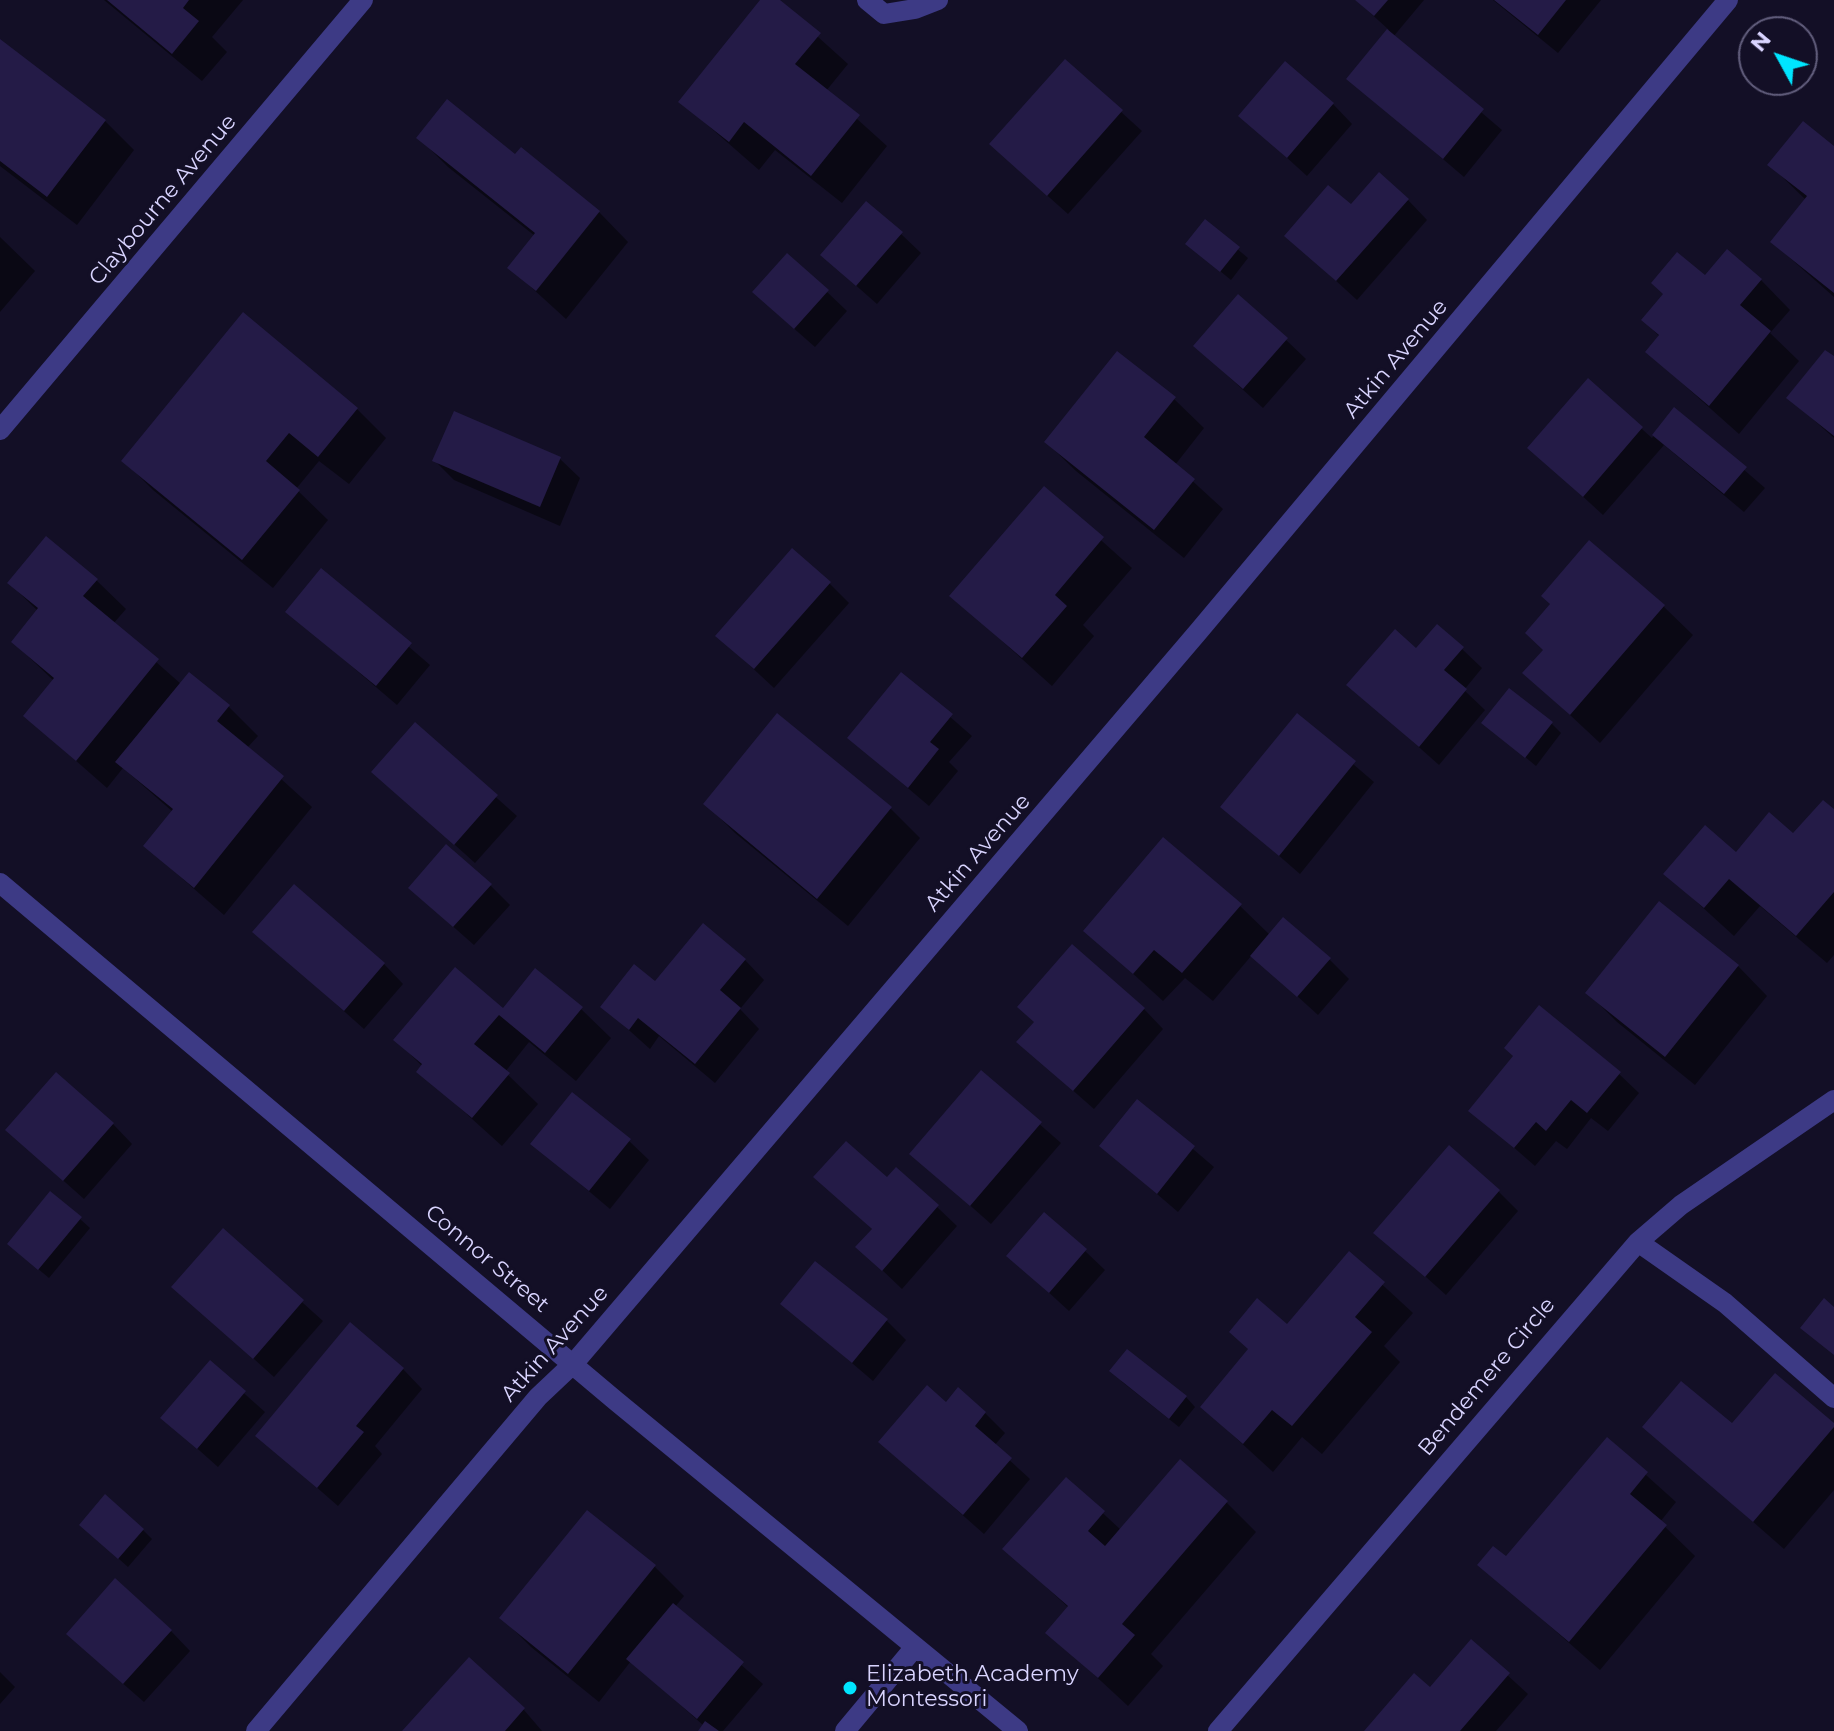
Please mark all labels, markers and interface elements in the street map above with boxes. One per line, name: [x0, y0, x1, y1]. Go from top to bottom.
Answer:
north arrow: [1738, 16, 1818, 96]
text: N: [1745, 26, 1777, 57]
street label: Claybourne Avenue: [84, 109, 242, 291]
street label: Atkin Avenue: [1339, 294, 1453, 424]
street label: Atkin Avenue: [920, 789, 1036, 917]
street label: Connor Street: [420, 1200, 554, 1318]
street label: Atkin Avenue: [496, 1280, 614, 1408]
street label: Bendemere Circle: [1413, 1292, 1561, 1462]
place label: Elizabeth Academy Montessori: [866, 1662, 1079, 1714]
marker: Elizabeth Academy Montessori: [841, 1679, 859, 1697]

